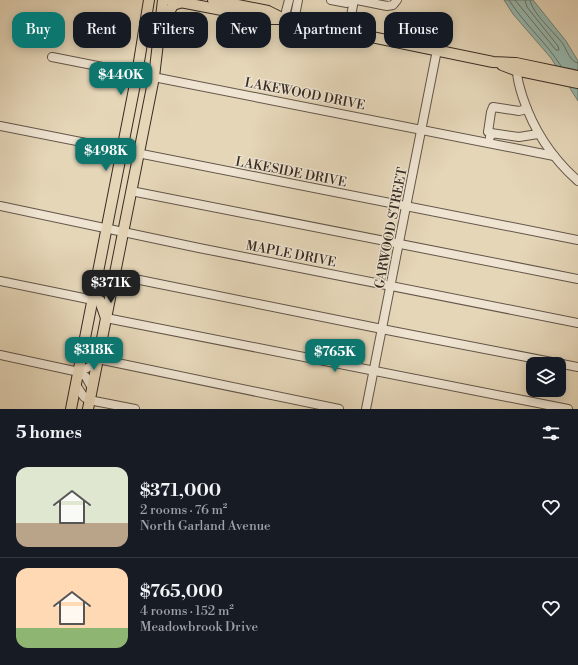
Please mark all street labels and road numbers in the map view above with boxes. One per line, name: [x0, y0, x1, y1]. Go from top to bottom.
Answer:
street label: LAKEWOOD DRIVE: [243, 74, 367, 114]
street label: LAKESIDE DRIVE: [234, 153, 348, 191]
street label: GARWOOD STREET: [371, 166, 411, 290]
street label: MAPLE DRIVE: [244, 237, 338, 271]

